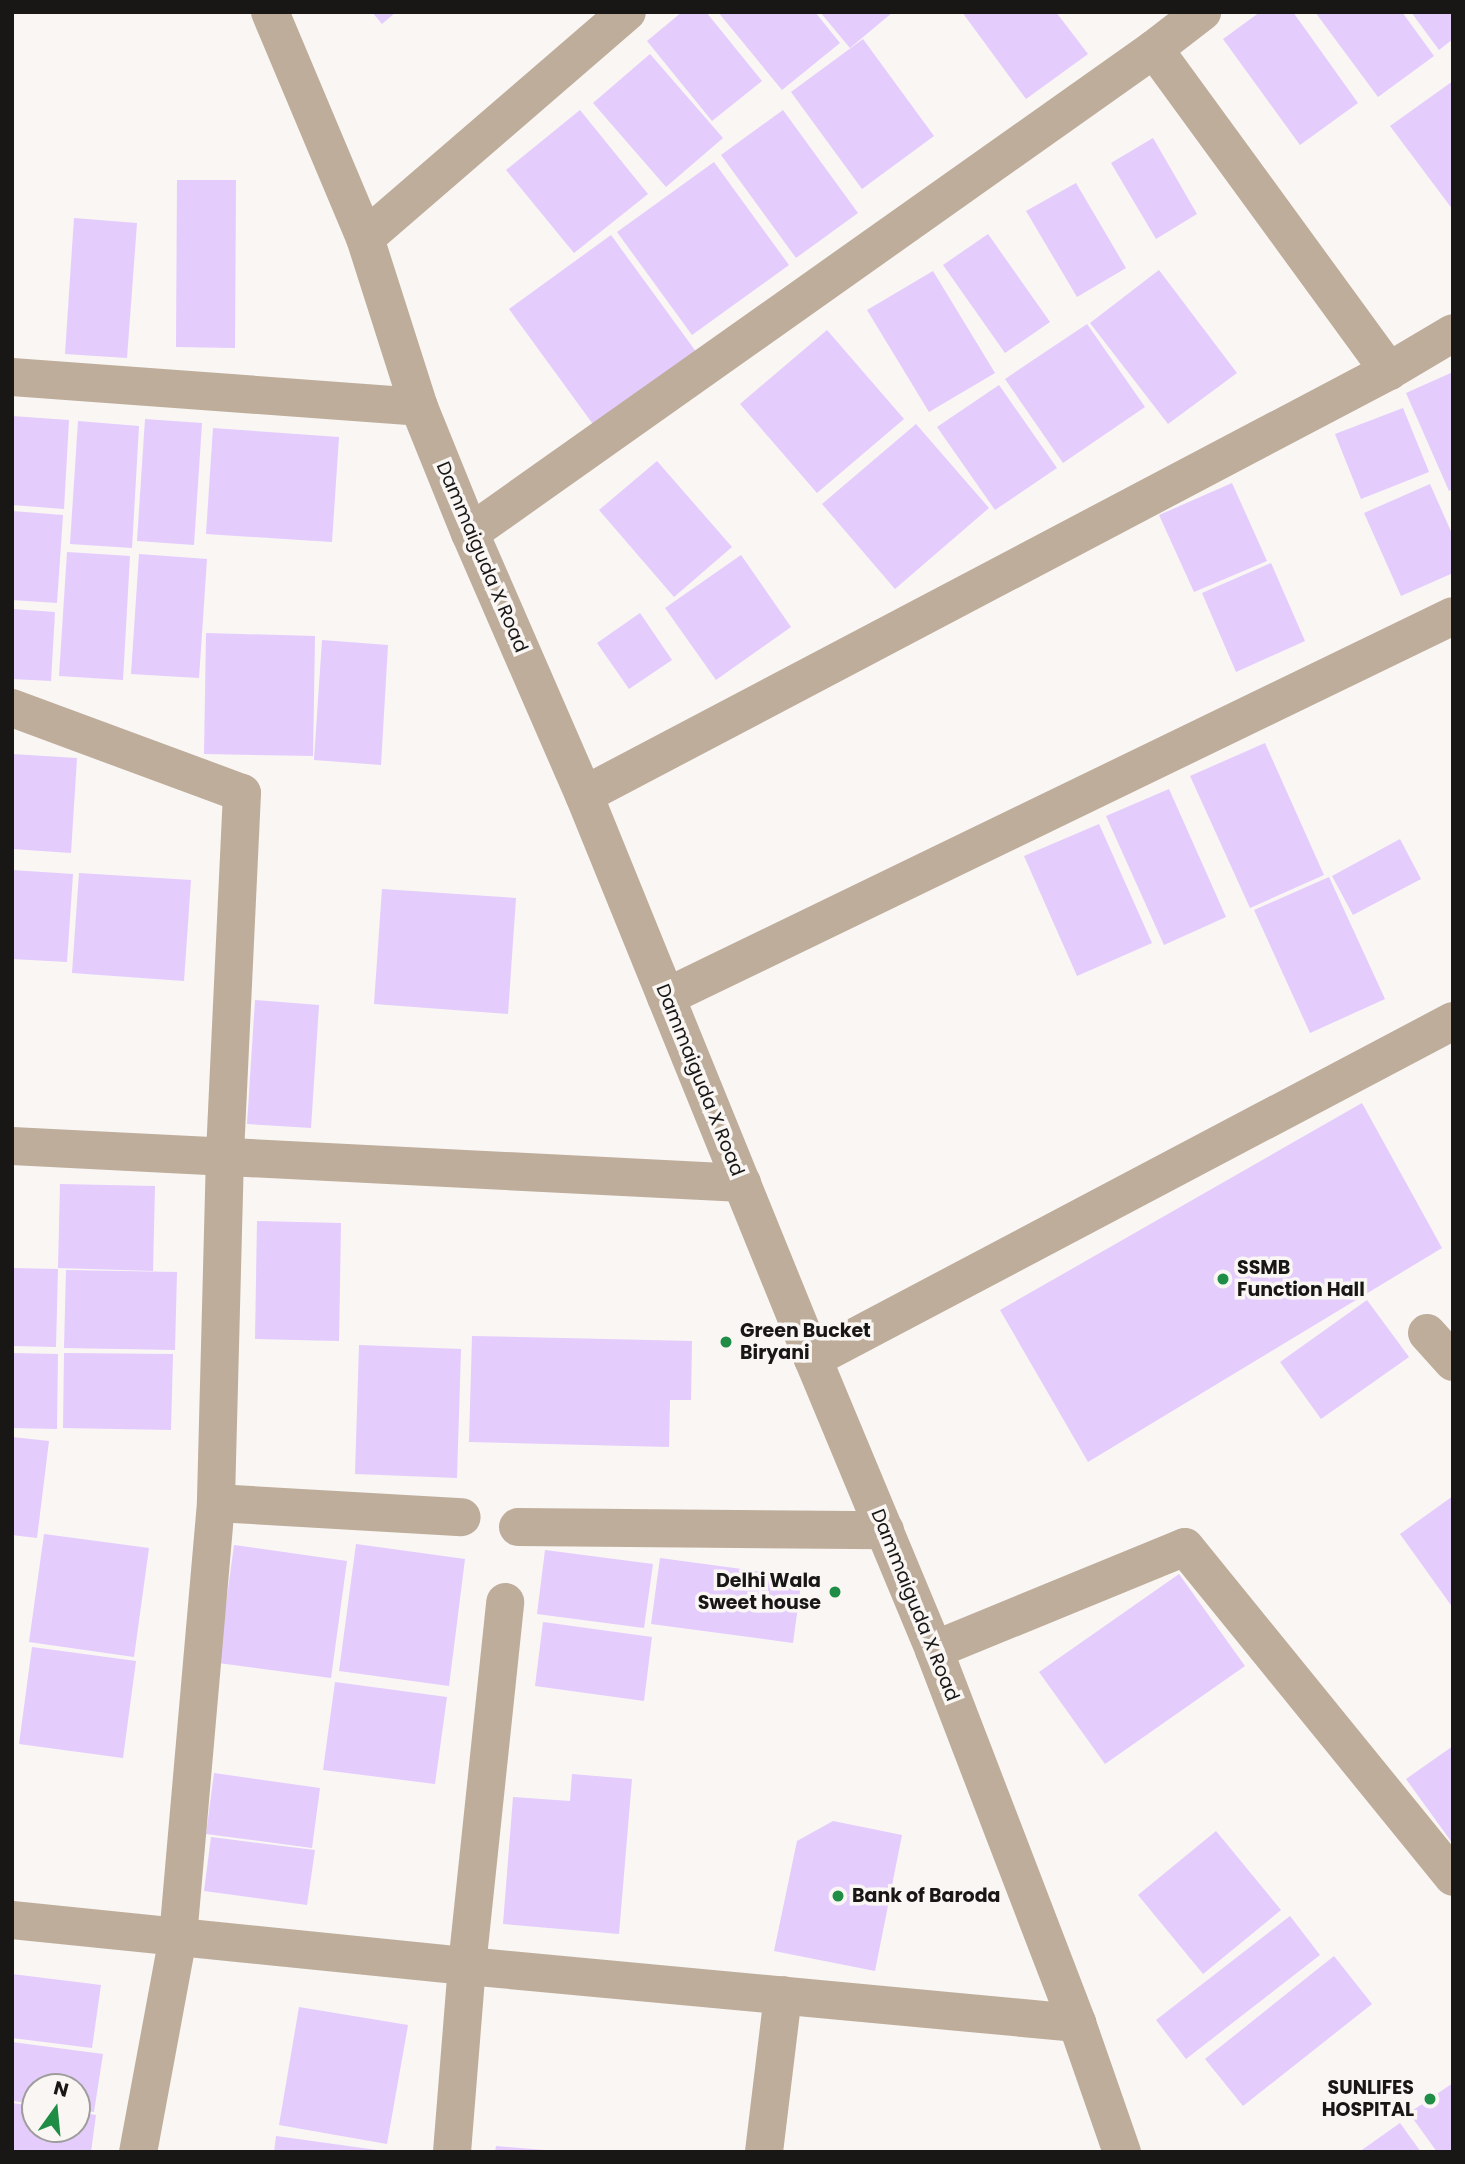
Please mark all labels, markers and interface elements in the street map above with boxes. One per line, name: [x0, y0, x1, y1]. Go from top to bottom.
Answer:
street label: Dammaiguda X Road: [431, 458, 533, 656]
street label: Dammaiguda X Road: [651, 981, 749, 1179]
place label: SSMB Function Hall: [1237, 1257, 1365, 1301]
marker: SSMB Function Hall: [1215, 1271, 1231, 1287]
place label: Green Bucket Biryani: [740, 1320, 871, 1364]
marker: Green Bucket Biryani: [718, 1334, 734, 1350]
street label: Dammaiguda X Road: [866, 1506, 964, 1704]
place label: Delhi Wala Sweet house: [698, 1570, 821, 1614]
marker: Delhi Wala Sweet house: [827, 1584, 843, 1600]
place label: Bank of Baroda: [852, 1885, 1000, 1907]
marker: Bank of Baroda: [830, 1888, 846, 1904]
north arrow: [21, 2073, 91, 2143]
text: N: [51, 2074, 71, 2104]
place label: SUNLIFES HOSPITAL: [1322, 2077, 1414, 2121]
marker: SUNLIFES HOSPITAL: [1420, 2089, 1440, 2109]

